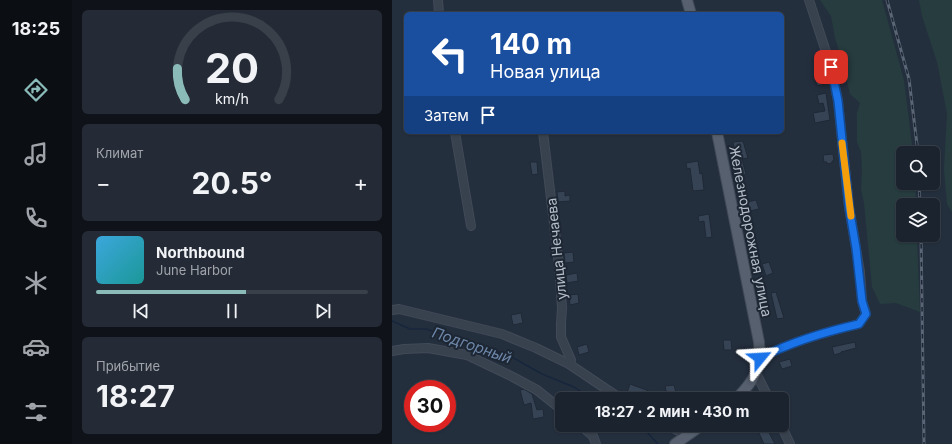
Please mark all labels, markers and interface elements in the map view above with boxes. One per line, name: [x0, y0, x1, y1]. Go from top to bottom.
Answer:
text: 18:25: [12, 18, 60, 39]
text: 140 m: [490, 27, 572, 61]
icon: left: [424, 28, 476, 80]
text: 20: [205, 43, 259, 93]
pin: [814, 50, 848, 84]
icon: arrive: [820, 56, 842, 78]
text: Новая улица: [490, 61, 601, 82]
icon: directions: [22, 76, 50, 104]
text: km/h: [215, 90, 249, 107]
icon: arrive: [477, 104, 499, 126]
text: Затем: [424, 106, 469, 125]
icon: music: [22, 140, 50, 168]
street label: Железнодорожная улица: [726, 144, 776, 318]
text: Климат: [96, 145, 143, 161]
map controls: [896, 146, 940, 242]
button: search: [896, 146, 940, 190]
text: 20.5°: [192, 165, 272, 201]
text: −: [96, 170, 111, 196]
text: +: [353, 170, 368, 196]
street label: улица Нечаева: [542, 197, 570, 301]
button: layers: [896, 198, 940, 242]
icon: phone: [22, 204, 50, 232]
text: Northbound: [156, 243, 245, 262]
text: June Harbor: [156, 262, 233, 278]
icon: climate: [22, 269, 50, 297]
icon: previous: [130, 300, 152, 322]
icon: pause: [221, 300, 243, 322]
icon: next: [312, 300, 334, 322]
water label: Подгорный: [430, 323, 514, 368]
icon: car: [22, 333, 50, 361]
position arrow: [739, 337, 781, 379]
text: Прибытие: [96, 358, 160, 374]
text: 18:27: [96, 378, 175, 414]
speed limit sign: 30: [404, 380, 456, 432]
icon: filters: [22, 398, 50, 426]
text: 18:27 · 2 мин · 430 m: [595, 402, 749, 421]

